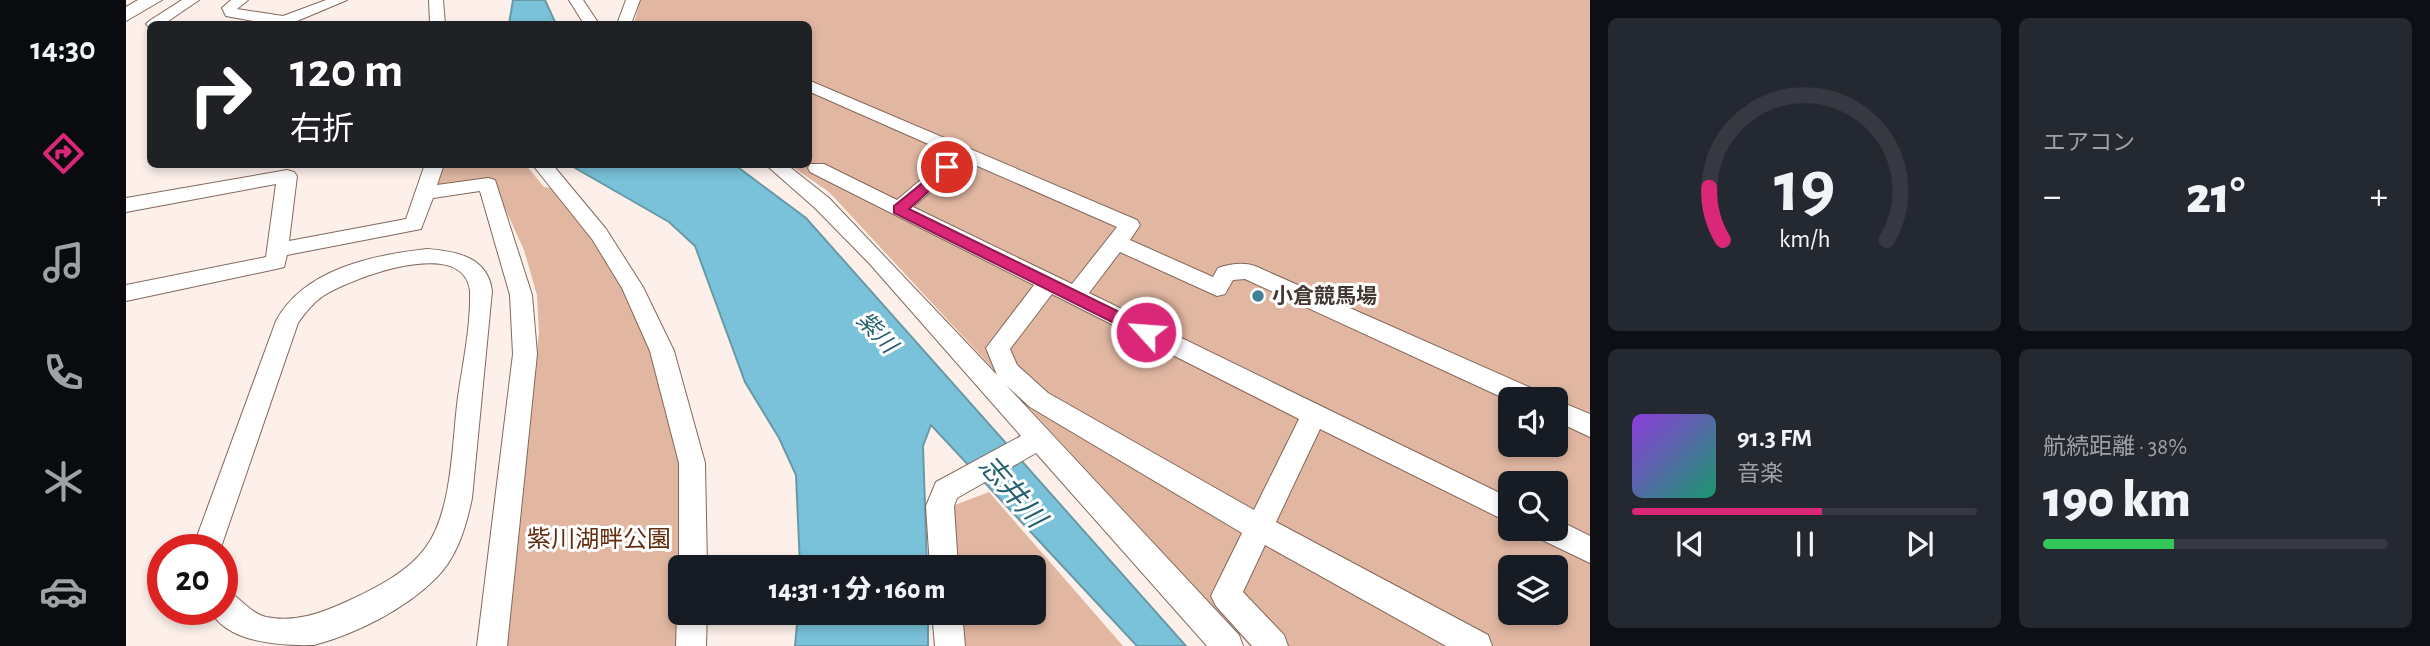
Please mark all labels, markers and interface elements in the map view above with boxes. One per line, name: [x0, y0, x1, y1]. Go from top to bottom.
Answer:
text: 14:30: [30, 33, 96, 65]
text: 120 m: [290, 47, 403, 96]
icon: right: [175, 49, 266, 140]
text: 右折: [290, 113, 354, 145]
icon: directions: [39, 129, 88, 178]
text: エアコン: [2043, 132, 2135, 155]
pin: [917, 137, 977, 197]
icon: arrive: [928, 148, 966, 186]
text: 19: [1774, 153, 1835, 226]
text: 21°: [2186, 170, 2245, 222]
text: −: [2043, 178, 2061, 216]
text: +: [2370, 178, 2388, 216]
text: km/h: [1779, 227, 1830, 252]
icon: music: [39, 238, 88, 287]
place label: 小倉競馬場: [1272, 285, 1377, 307]
marker: 小倉競馬場: [1250, 288, 1266, 304]
position arrow: [1109, 295, 1183, 369]
water label: 紫川: [852, 307, 904, 360]
icon: phone: [39, 348, 88, 397]
map controls: [1498, 387, 1568, 625]
button: sound: [1498, 387, 1568, 457]
text: 91.3 FM: [1737, 425, 1812, 451]
text: 航続距離 · 38%: [2043, 436, 2187, 459]
water label: 志井川: [973, 450, 1053, 535]
icon: climate: [39, 457, 88, 506]
text: 音楽: [1737, 463, 1783, 486]
button: search: [1498, 471, 1568, 541]
text: 190 km: [2043, 474, 2191, 526]
icon: previous: [1671, 525, 1709, 563]
icon: pause: [1786, 525, 1824, 563]
icon: next: [1901, 525, 1939, 563]
park label: 紫川湖畔公園: [527, 526, 671, 552]
speed limit sign: 20: [147, 534, 238, 625]
button: layers: [1498, 555, 1568, 625]
icon: car: [39, 567, 88, 616]
text: 14:31 · 1 分 · 160 m: [769, 577, 945, 603]

